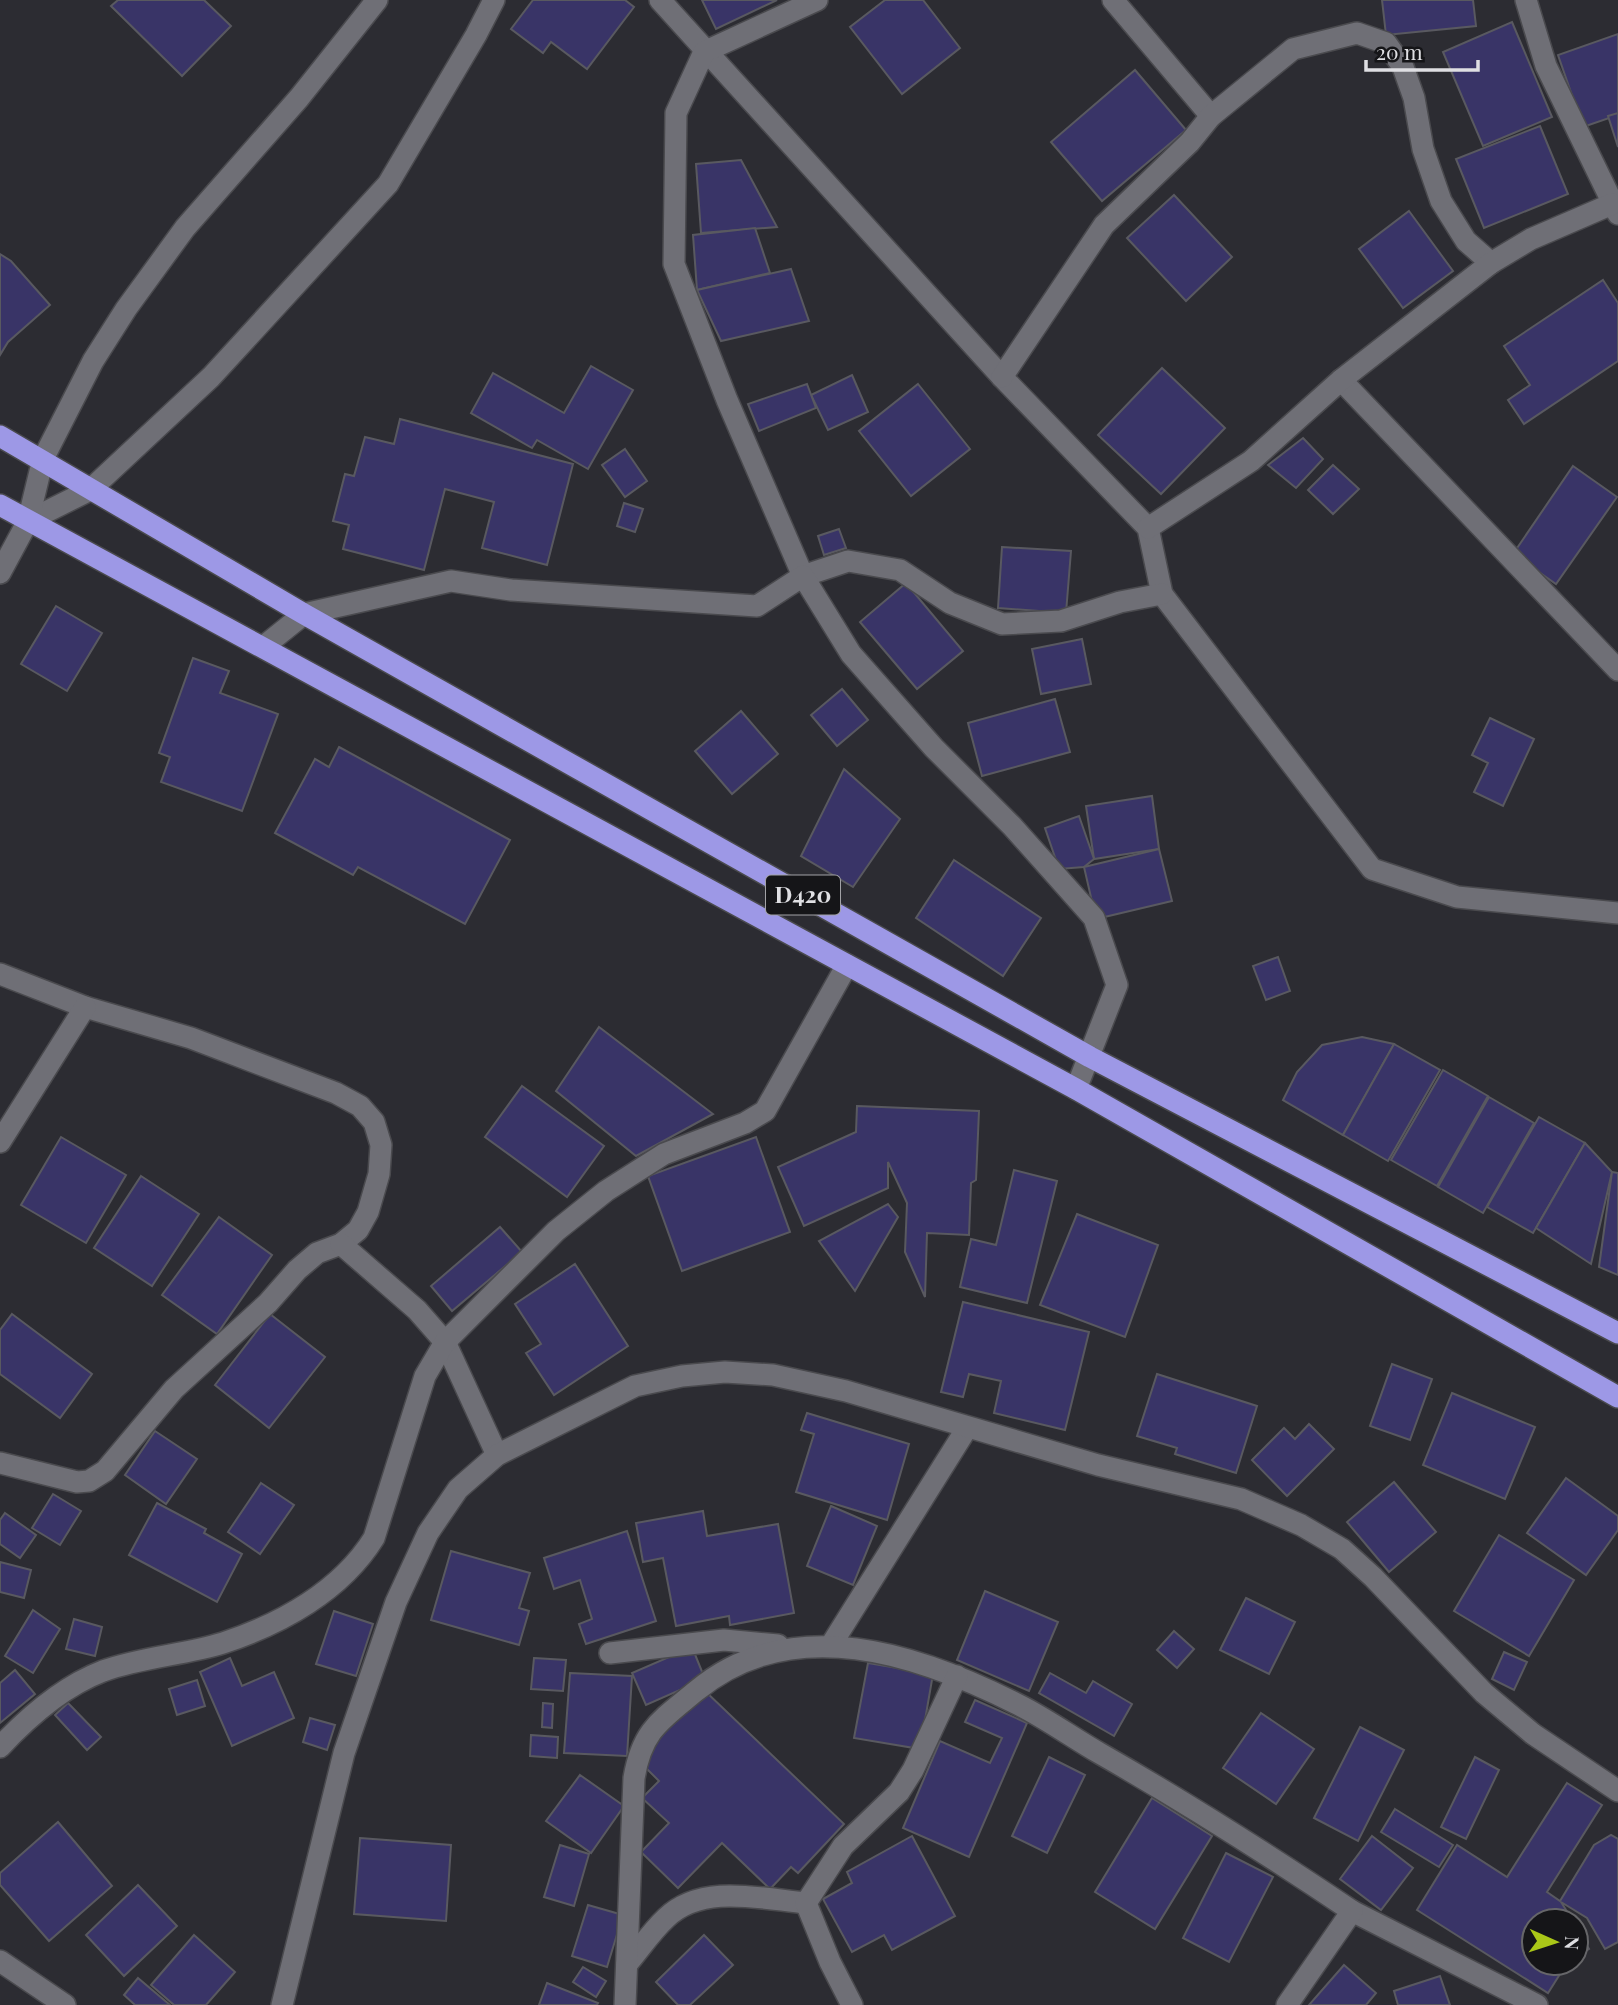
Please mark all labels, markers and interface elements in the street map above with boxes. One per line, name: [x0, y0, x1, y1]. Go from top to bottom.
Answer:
scale bar: [1366, 28, 1478, 72]
text: 20 m: [1376, 37, 1423, 65]
road number: D420: [766, 876, 840, 914]
north arrow: [1520, 1907, 1590, 1977]
text: N: [1560, 1935, 1586, 1951]

